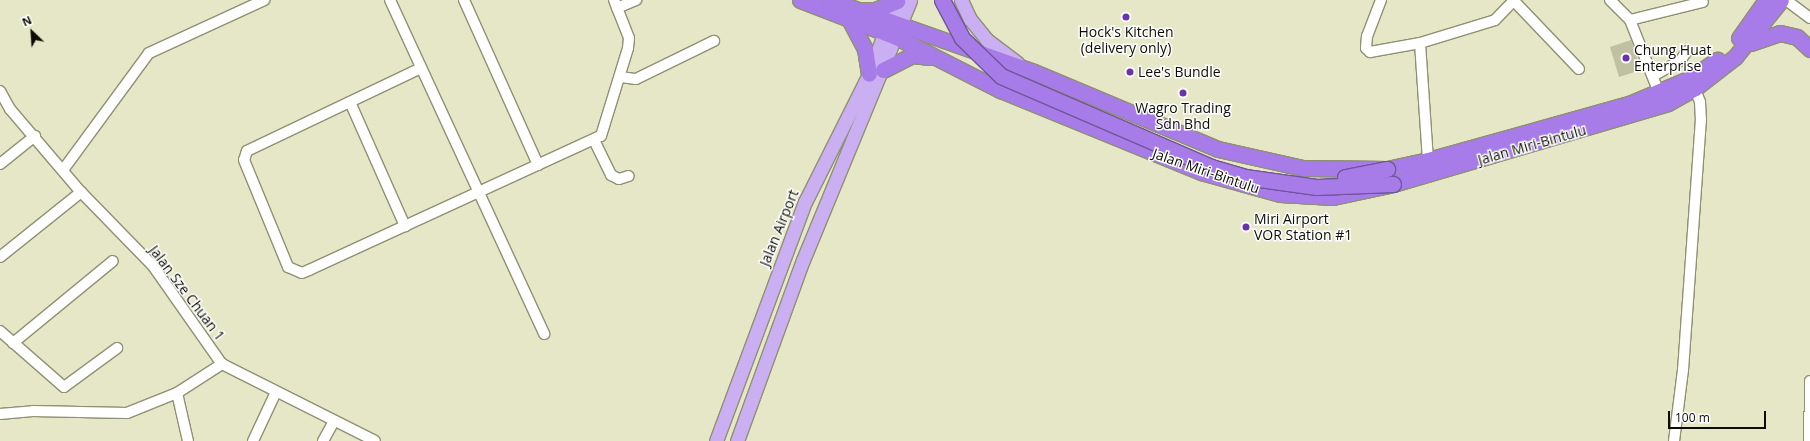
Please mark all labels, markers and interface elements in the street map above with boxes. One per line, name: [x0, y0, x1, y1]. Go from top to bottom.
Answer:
north arrow: [12, 12, 52, 52]
text: N: [19, 12, 34, 29]
marker: Hock's Kitchen (delivery only): [1121, 12, 1131, 22]
place label: Hock's Kitchen (delivery only): [1078, 24, 1174, 56]
place label: Chung Huat Enterprise: [1634, 42, 1711, 74]
marker: Chung Huat Enterprise: [1621, 53, 1631, 63]
place label: Lee's Bundle: [1138, 64, 1221, 80]
marker: Lee's Bundle: [1125, 67, 1135, 77]
marker: Wagro Trading Sdn Bhd: [1178, 88, 1188, 98]
place label: Wagro Trading Sdn Bhd: [1135, 100, 1231, 132]
street label: Jalan Miri-Bintulu: [1476, 122, 1588, 168]
street label: Jalan Miri-Bintulu: [1150, 145, 1262, 197]
street label: Jalan Airport: [756, 187, 802, 269]
place label: Miri Airport VOR Station #1: [1254, 211, 1352, 244]
marker: Miri Airport VOR Station #1: [1241, 222, 1251, 232]
street label: Jalan Sze Chuan 1: [146, 242, 228, 344]
scale bar: [1670, 403, 1768, 429]
text: 100 m: [1675, 409, 1710, 426]

